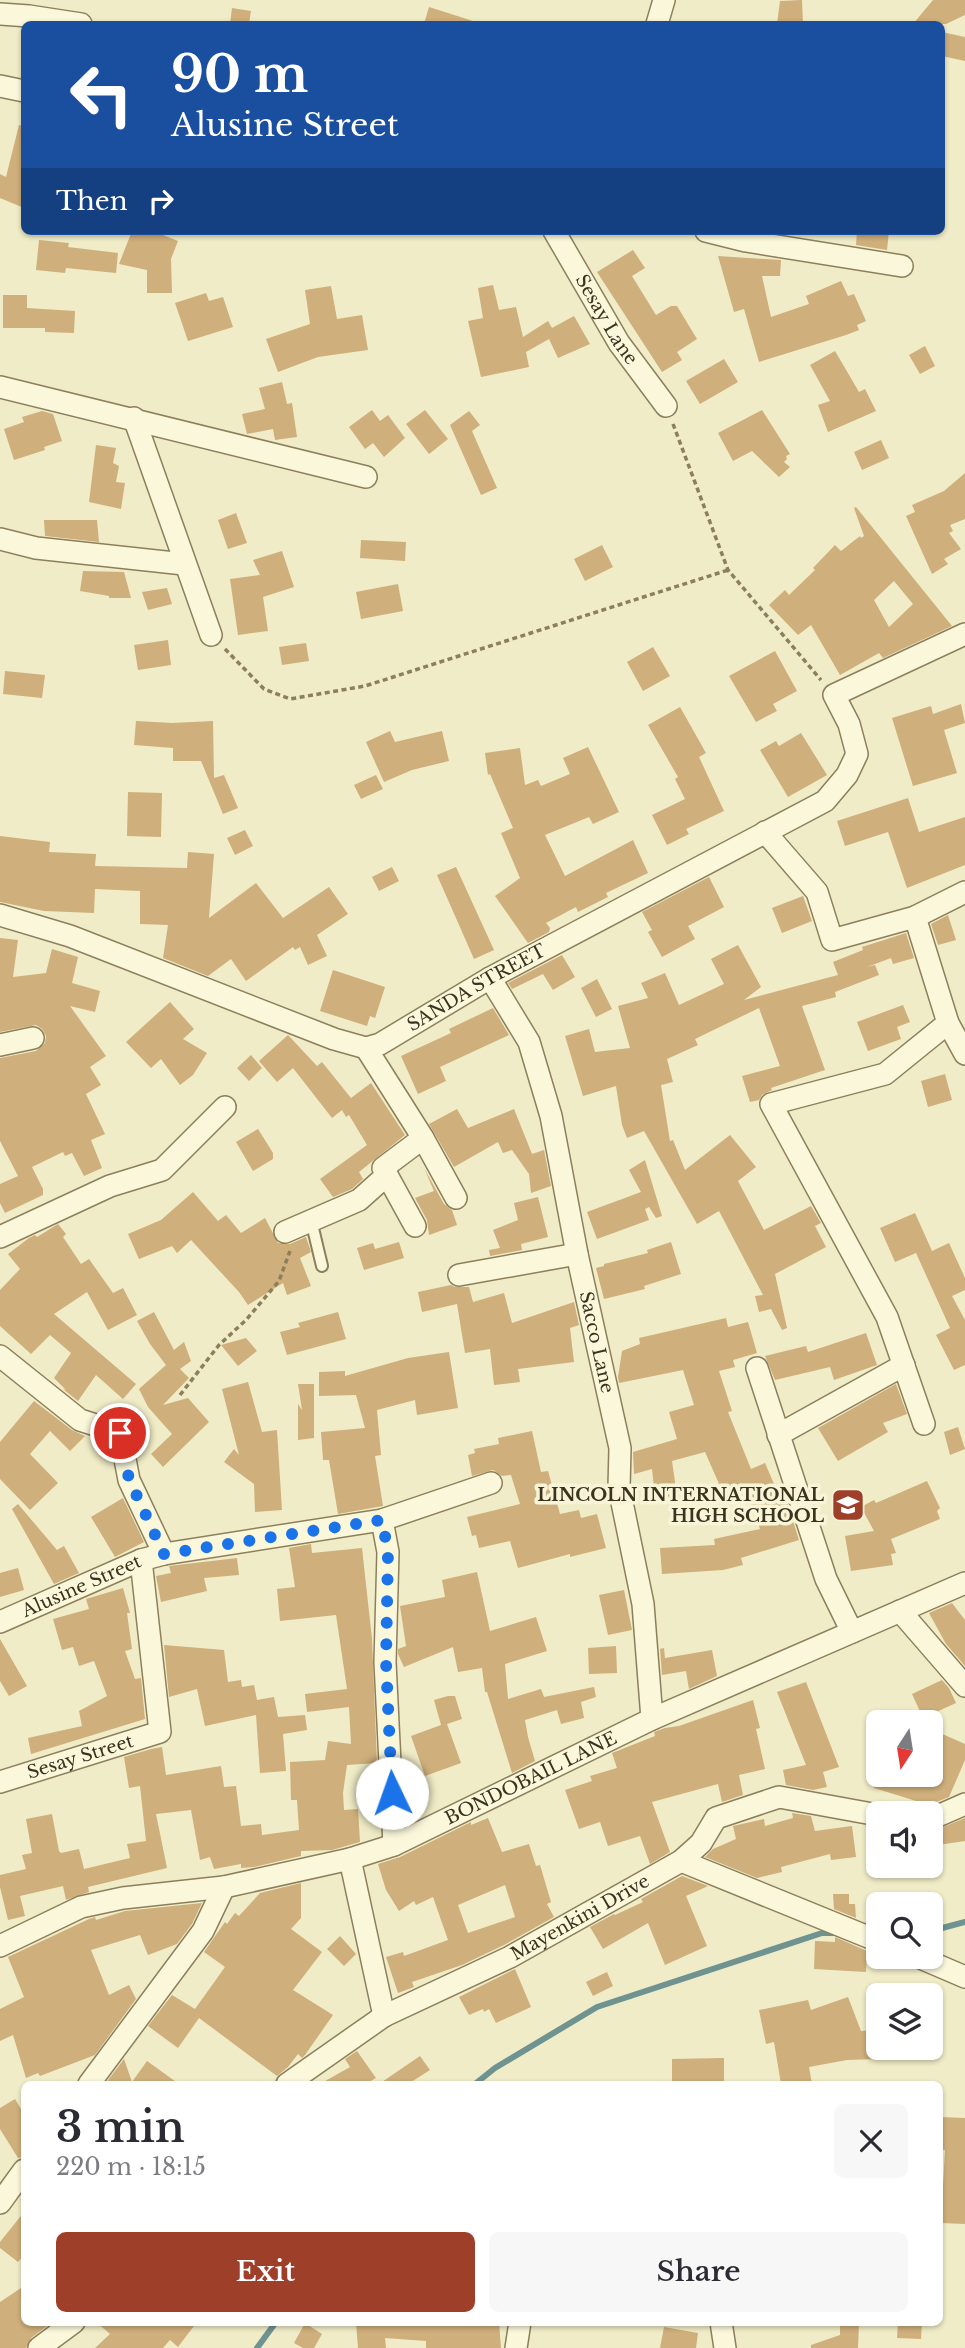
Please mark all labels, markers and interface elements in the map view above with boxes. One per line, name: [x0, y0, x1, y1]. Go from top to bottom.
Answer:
text: 90 m: [171, 44, 308, 105]
icon: left: [56, 49, 147, 140]
text: Alusine Street: [171, 105, 399, 145]
icon: right: [142, 182, 180, 220]
text: Then: [56, 185, 128, 217]
street label: Sesay Lane: [571, 271, 642, 369]
street label: SANDA STREET: [403, 939, 550, 1036]
street label: Sacco Lane: [575, 1289, 619, 1395]
pin: [90, 1403, 150, 1463]
icon: arrive: [101, 1414, 139, 1452]
place label: LINCOLN INTERNATIONAL HIGH SCHOOL: [537, 1484, 824, 1527]
school or university icon: LINCOLN INTERNATIONAL HIGH SCHOOL: [829, 1486, 867, 1524]
street label: Alusine Street: [17, 1550, 145, 1622]
north arrow: [866, 1710, 943, 1787]
map controls: [866, 1710, 943, 2060]
street label: BONDOBAIL LANE: [441, 1727, 620, 1829]
street label: Sesay Street: [24, 1730, 136, 1784]
position arrow: [355, 1756, 429, 1830]
button: sound: [866, 1801, 943, 1878]
street label: Mayenkini Drive: [507, 1870, 653, 1965]
button: search: [866, 1892, 943, 1969]
button: layers: [866, 1983, 943, 2060]
text: 3 min: [56, 2101, 185, 2153]
button: close: [834, 2104, 908, 2178]
text: 220 m · 18:15: [56, 2153, 206, 2181]
button: Exit: [56, 2232, 475, 2312]
button: Share: [489, 2232, 908, 2312]

